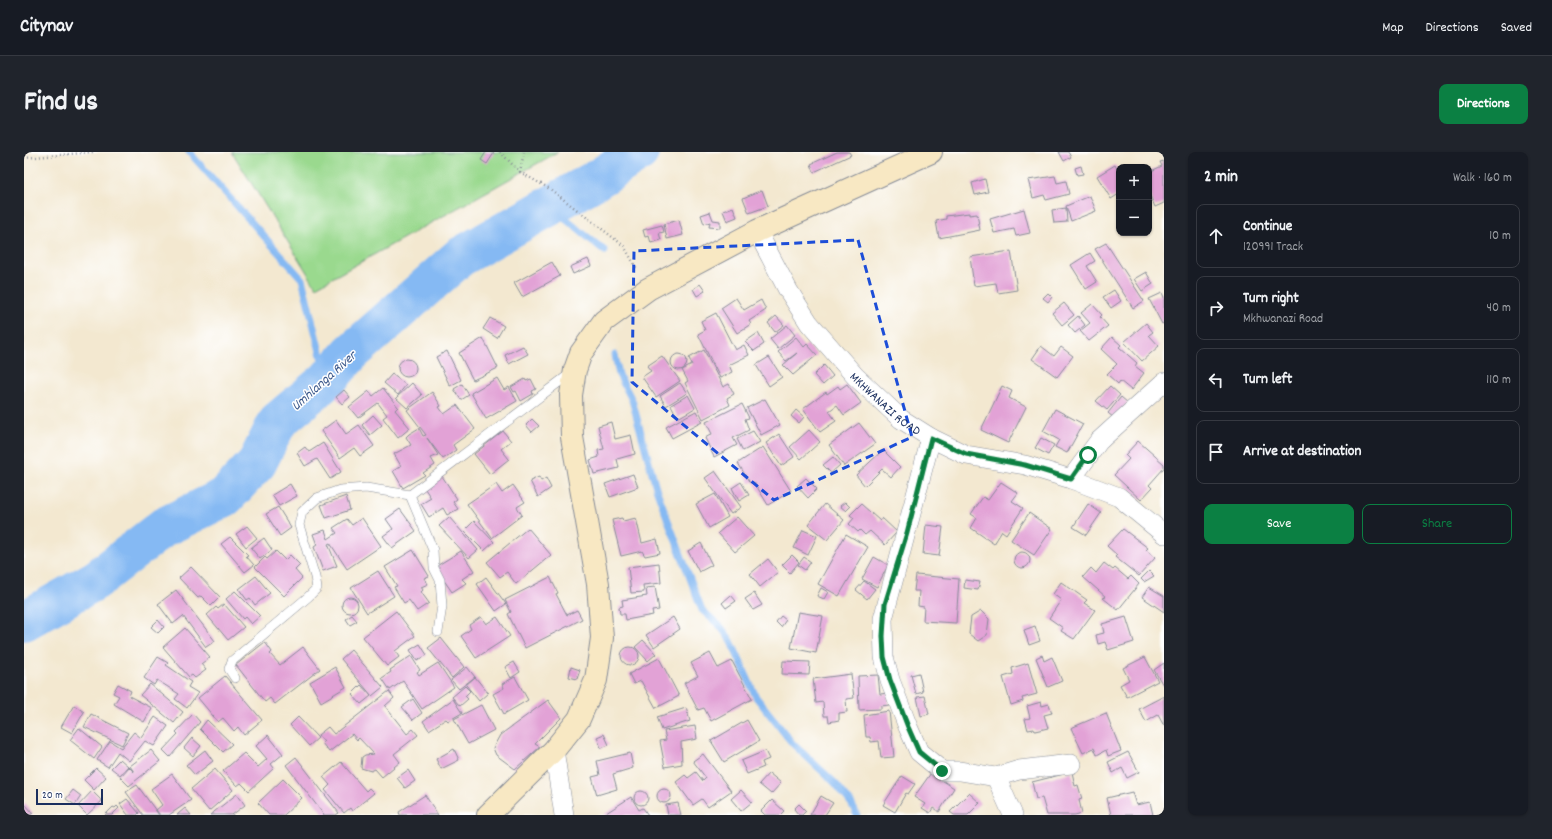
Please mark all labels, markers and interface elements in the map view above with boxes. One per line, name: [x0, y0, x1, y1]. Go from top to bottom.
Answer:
text: Citynav: [20, 14, 73, 41]
text: Map: [1382, 18, 1404, 38]
text: Directions: [1426, 18, 1479, 38]
text: Saved: [1501, 18, 1532, 38]
text: Find us: [24, 84, 98, 124]
button: Directions: [1439, 84, 1528, 124]
map controls: [1116, 164, 1152, 236]
button: +: [1116, 164, 1152, 200]
text: 2 min: [1204, 166, 1238, 190]
text: Walk · 160 m: [1453, 169, 1512, 188]
button: −: [1116, 200, 1152, 236]
text: Continue: [1243, 216, 1292, 238]
icon: ahead: [1205, 225, 1227, 247]
text: 10 m: [1489, 227, 1511, 246]
text: 120991 Track: [1243, 238, 1303, 257]
text: Turn right: [1243, 288, 1299, 310]
icon: right: [1205, 297, 1227, 319]
text: 40 m: [1487, 299, 1511, 318]
text: Mkhwanazi Road: [1243, 310, 1323, 329]
water label: Umhlanga River: [287, 346, 363, 416]
street label: MKHWANAZI ROAD: [844, 369, 924, 441]
icon: left: [1205, 369, 1227, 391]
text: Turn left: [1243, 369, 1292, 391]
text: 110 m: [1486, 371, 1511, 390]
icon: arrive: [1205, 441, 1227, 463]
text: Arrive at destination: [1243, 441, 1361, 463]
route start: [1079, 446, 1097, 464]
button: Save: [1204, 504, 1354, 544]
button: Share: [1362, 504, 1512, 544]
route end: [933, 762, 951, 780]
scale bar: [36, 787, 103, 806]
text: 20 m: [42, 788, 63, 804]

